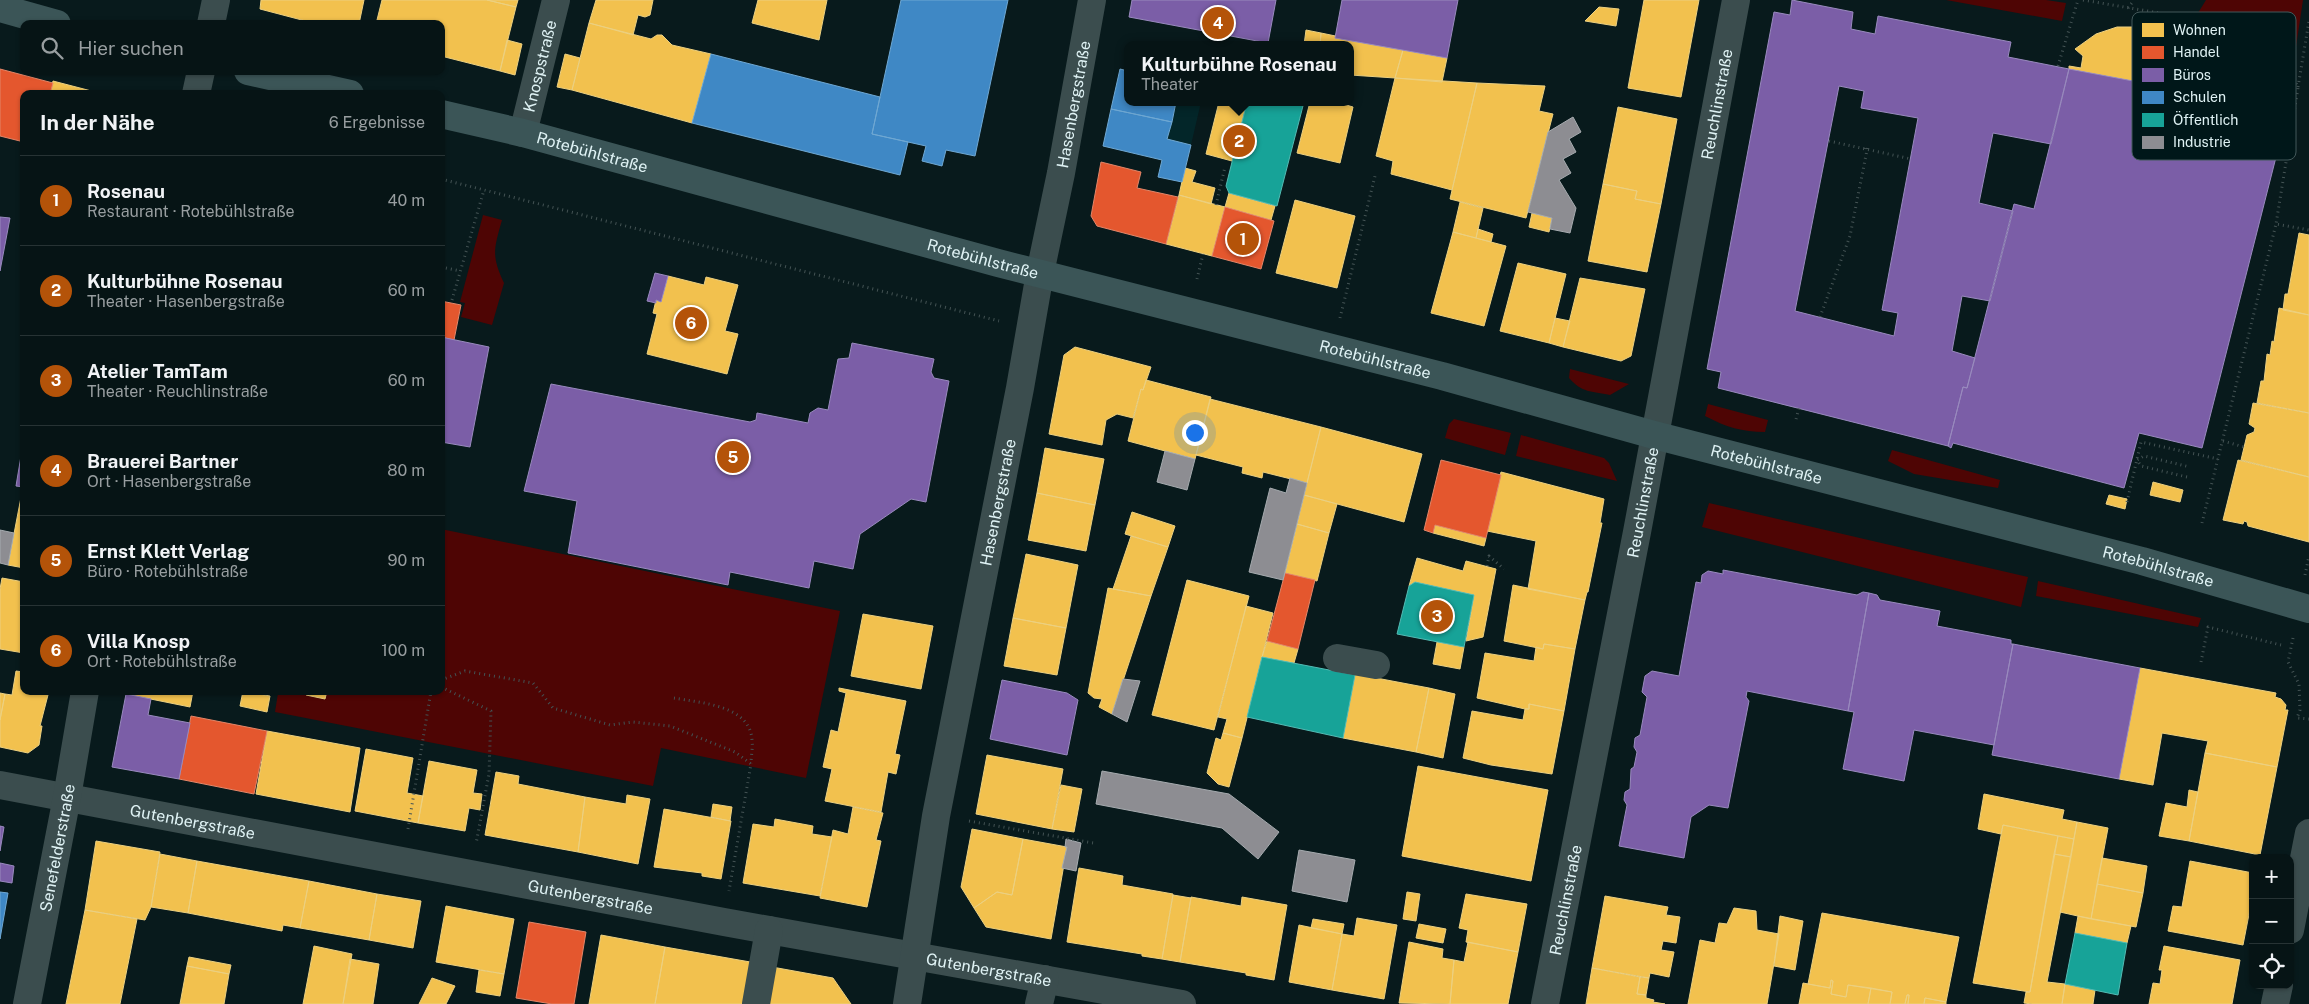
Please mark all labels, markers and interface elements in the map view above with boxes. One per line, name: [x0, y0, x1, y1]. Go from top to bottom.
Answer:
pin: 4: [1202, 4, 1234, 42]
legend: [2132, 12, 2296, 160]
street label: Knospstraße: [519, 18, 560, 114]
search box: [20, 20, 445, 75]
text: Wohnen: [2173, 22, 2226, 38]
icon: search: [38, 34, 66, 62]
text: Hier suchen: [78, 37, 184, 59]
street label: Hasenbergstraße: [1053, 39, 1094, 170]
popup: [1124, 41, 1354, 106]
text: Handel: [2173, 44, 2220, 60]
street label: Reuchlinstraße: [1697, 47, 1736, 161]
text: Kulturbühne Rosenau: [1141, 53, 1337, 75]
text: Büros: [2173, 67, 2211, 83]
text: Theater: [1141, 75, 1199, 94]
text: Schulen: [2173, 89, 2226, 105]
text: In der Nähe: [40, 110, 155, 135]
text: Öffentlich: [2173, 110, 2238, 128]
text: 6 Ergebnisse: [329, 113, 425, 132]
pin: 2: [1223, 122, 1255, 160]
street label: Rotebühlstraße: [534, 128, 650, 176]
text: Industrie: [2173, 134, 2231, 150]
text: Rosenau: [87, 180, 165, 202]
text: 1: [53, 191, 59, 210]
text: 40 m: [387, 191, 425, 210]
text: Restaurant · Rotebühlstraße: [87, 202, 295, 221]
pin: 1: [1227, 220, 1259, 258]
street label: Rotebühlstraße: [925, 235, 1041, 282]
text: Kulturbühne Rosenau: [87, 270, 282, 292]
text: 2: [51, 281, 61, 300]
text: 60 m: [388, 281, 425, 300]
text: Theater · Hasenbergstraße: [87, 292, 285, 311]
pin: 6: [675, 304, 707, 342]
street label: Rotebühlstraße: [1317, 336, 1433, 382]
text: Atelier TamTam: [87, 360, 228, 382]
text: 3: [51, 371, 61, 390]
text: 60 m: [388, 371, 425, 390]
text: Theater · Reuchlinstraße: [87, 382, 268, 401]
your location: [1182, 420, 1208, 446]
street label: Hasenbergstraße: [976, 437, 1019, 567]
pin: 5: [717, 438, 749, 476]
street label: Rotebühlstraße: [1709, 441, 1824, 488]
street label: Reuchlinstraße: [1623, 445, 1662, 559]
text: Brauerei Bartner: [87, 450, 238, 472]
text: 4: [51, 461, 61, 480]
text: 80 m: [387, 461, 425, 480]
text: Ort · Hasenbergstraße: [87, 472, 251, 491]
text: Ernst Klett Verlag: [87, 540, 249, 562]
street label: Rotebühlstraße: [2101, 542, 2216, 591]
text: 5: [51, 551, 61, 570]
text: 90 m: [388, 551, 425, 570]
text: Büro · Rotebühlstraße: [87, 562, 248, 581]
pin: 3: [1421, 597, 1453, 635]
text: Villa Knosp: [87, 630, 190, 652]
text: 6: [51, 641, 61, 660]
text: 100 m: [381, 641, 425, 660]
text: Ort · Rotebühlstraße: [87, 652, 237, 671]
street label: Senefelderstraße: [36, 782, 79, 913]
street label: Gutenbergstraße: [128, 800, 257, 843]
street label: Reuchlinstraße: [1545, 843, 1585, 957]
map controls: [2249, 854, 2294, 989]
button: +: [2249, 854, 2294, 899]
street label: Gutenbergstraße: [526, 876, 655, 918]
button: −: [2249, 899, 2294, 944]
button: locate: [2249, 944, 2294, 989]
street label: Gutenbergstraße: [925, 949, 1053, 990]

